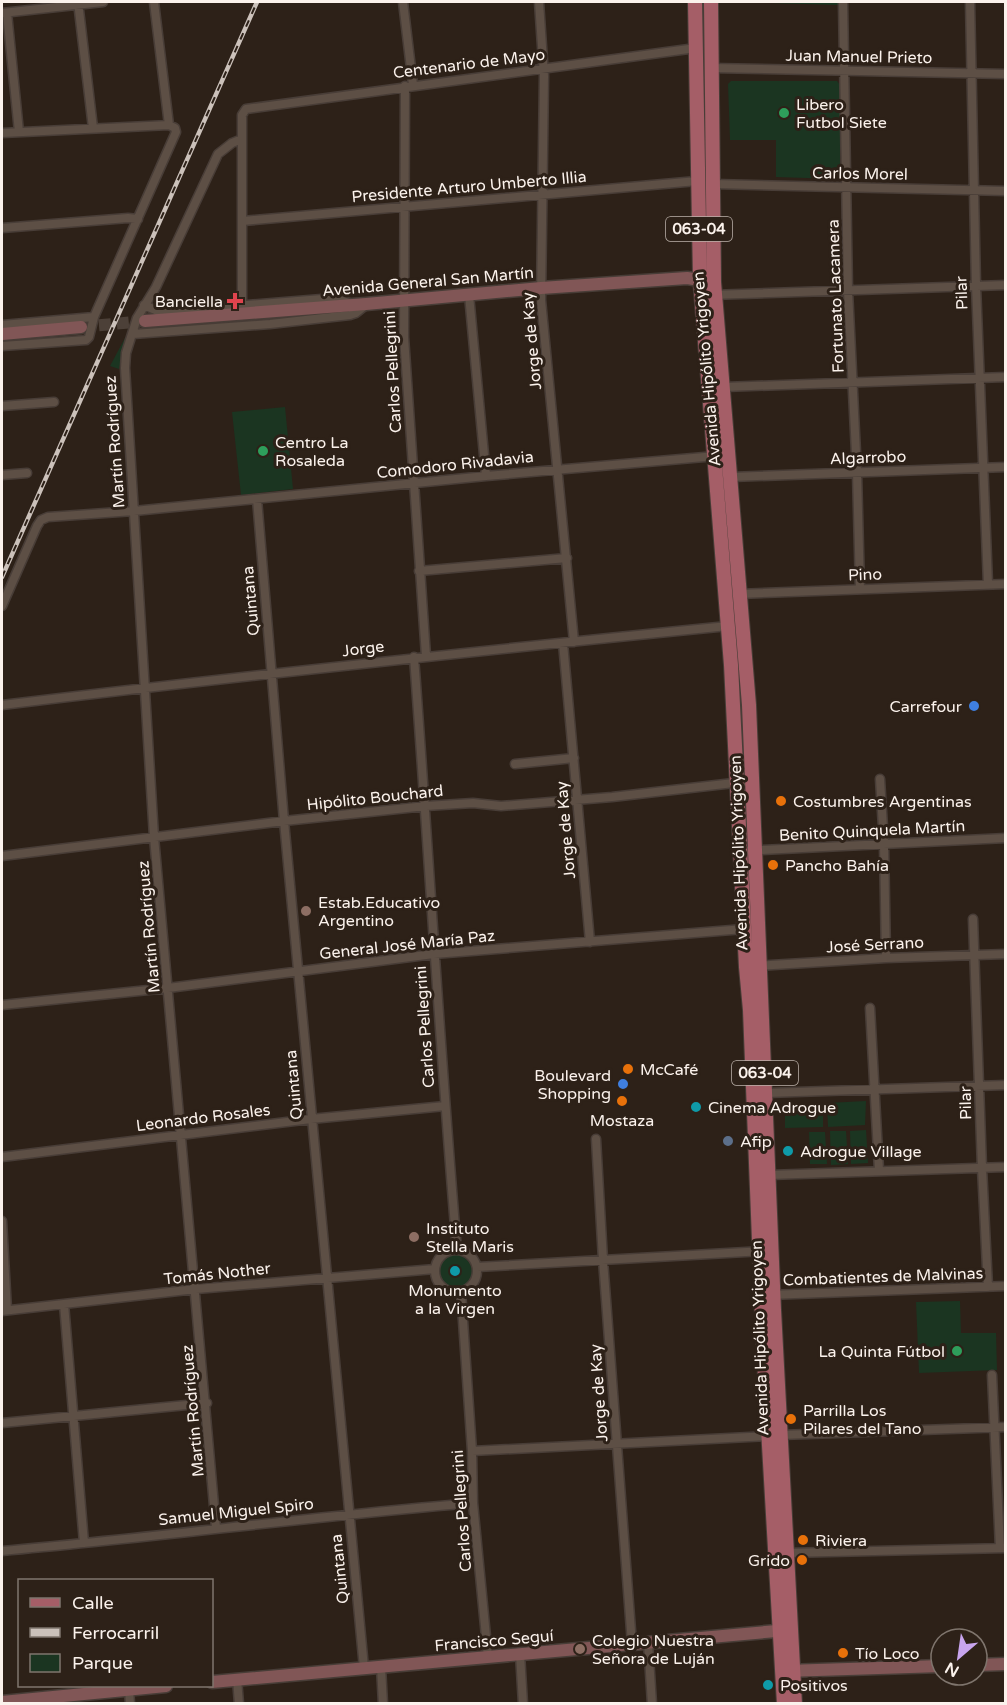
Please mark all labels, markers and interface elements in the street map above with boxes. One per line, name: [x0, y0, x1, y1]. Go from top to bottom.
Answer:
street label: Centenario de Mayo: [392, 45, 546, 83]
street label: Juan Manuel Prieto: [785, 46, 932, 68]
place label: Libero Futbol Siete: [796, 95, 887, 133]
marker: Libero Futbol Siete: [777, 106, 791, 120]
street label: Carlos Morel: [812, 163, 908, 185]
street label: Presidente Arturo Umberto Illia: [351, 167, 587, 207]
road number: 063-04: [666, 217, 732, 241]
street label: Fortunato Lacamera: [823, 219, 849, 373]
street label: Avenida General San Martín: [322, 263, 535, 301]
street label: Avenida Hipólito Yrigoyen: [689, 271, 725, 467]
street label: Pilar: [951, 275, 973, 310]
street label: Jorge de Kay: [518, 291, 546, 391]
place label: Banciella: [155, 292, 223, 312]
marker: Banciella: [228, 294, 242, 308]
street label: Carlos Pellegrini: [380, 310, 406, 434]
street label: Martín Rodríguez: [100, 375, 130, 509]
place label: Centro La Rosaleda: [275, 433, 349, 471]
marker: Centro La Rosaleda: [256, 444, 270, 458]
street label: Comodoro Rivadavia: [376, 447, 535, 483]
street label: Algarrobo: [829, 447, 907, 469]
street label: Pino: [848, 564, 882, 586]
street label: Quintana: [238, 565, 264, 637]
street label: Jorge: [341, 636, 385, 661]
place label: Carrefour: [890, 697, 963, 717]
marker: Carrefour: [967, 699, 981, 713]
street label: Avenida Hipólito Yrigoyen: [726, 755, 752, 951]
street label: Jorge de Kay: [552, 780, 580, 880]
street label: Hipólito Bouchard: [306, 781, 444, 815]
place label: Costumbres Argentinas: [793, 792, 972, 812]
marker: Costumbres Argentinas: [774, 794, 788, 808]
street label: Benito Quinquela Martín: [778, 816, 966, 846]
place label: Pancho Bahía: [785, 856, 889, 876]
marker: Pancho Bahía: [766, 858, 780, 872]
street label: Martín Rodríguez: [133, 860, 165, 994]
place label: Estab.Educativo Argentino: [318, 893, 440, 931]
marker: Estab.Educativo Argentino: [299, 904, 313, 918]
street label: General José María Paz: [318, 926, 496, 964]
street label: José Serrano: [826, 932, 924, 958]
street label: Carlos Pellegrini: [411, 965, 439, 1089]
street label: Quintana: [281, 1049, 307, 1121]
place label: McCafé: [640, 1060, 698, 1080]
road number: 063-04: [732, 1061, 798, 1085]
marker: McCafé: [621, 1062, 635, 1076]
place label: Boulevard Shopping: [534, 1066, 611, 1104]
marker: Boulevard Shopping: [616, 1077, 630, 1091]
street label: Pilar: [956, 1085, 976, 1120]
marker: Mostaza: [615, 1094, 629, 1108]
place label: Cinema Adrogue: [708, 1098, 836, 1118]
street label: Leonardo Rosales: [135, 1100, 271, 1136]
marker: Cinema Adrogue: [689, 1100, 703, 1114]
place label: Mostaza: [590, 1111, 654, 1131]
place label: Afip: [740, 1132, 772, 1152]
marker: Afip: [721, 1134, 735, 1148]
place label: Adrogue Village: [800, 1142, 922, 1162]
marker: Adrogue Village: [781, 1144, 795, 1158]
place label: Instituto Stella Maris: [426, 1219, 514, 1257]
marker: Instituto Stella Maris: [407, 1230, 421, 1244]
street label: Avenida Hipólito Yrigoyen: [747, 1240, 773, 1436]
street label: Tomás Nother: [163, 1258, 272, 1290]
marker: Monumento a la Virgen: [448, 1264, 462, 1278]
street label: Combatientes de Malvinas: [783, 1264, 984, 1290]
place label: Monumento a la Virgen: [408, 1281, 502, 1319]
place label: La Quinta Fútbol: [818, 1342, 945, 1362]
street label: Jorge de Kay: [586, 1343, 612, 1442]
street label: Martín Rodríguez: [177, 1344, 209, 1478]
marker: La Quinta Fútbol: [950, 1344, 964, 1358]
place label: Parrilla Los Pilares del Tano: [803, 1401, 922, 1439]
marker: Parrilla Los Pilares del Tano: [784, 1412, 798, 1426]
street label: Carlos Pellegrini: [448, 1449, 476, 1573]
street label: Samuel Miguel Spiro: [157, 1494, 315, 1530]
place label: Riviera: [815, 1531, 867, 1551]
street label: Quintana: [326, 1533, 354, 1605]
marker: Riviera: [796, 1533, 810, 1547]
place label: Grido: [748, 1551, 790, 1571]
marker: Grido: [795, 1553, 809, 1567]
legend: [18, 1579, 213, 1687]
text: Calle: [72, 1592, 114, 1614]
text: Ferrocarril: [72, 1622, 159, 1644]
street label: Francisco Seguí: [434, 1626, 554, 1656]
north arrow: [929, 1627, 989, 1687]
place label: Colegio Nuestra Señora de Luján: [592, 1631, 715, 1669]
marker: Colegio Nuestra Señora de Luján: [573, 1642, 587, 1656]
place label: Tío Loco: [855, 1644, 920, 1664]
marker: Tío Loco: [836, 1646, 850, 1660]
text: Parque: [72, 1652, 133, 1674]
text: N: [942, 1657, 963, 1681]
place label: Positivos: [780, 1676, 848, 1696]
marker: Positivos: [761, 1678, 775, 1692]

